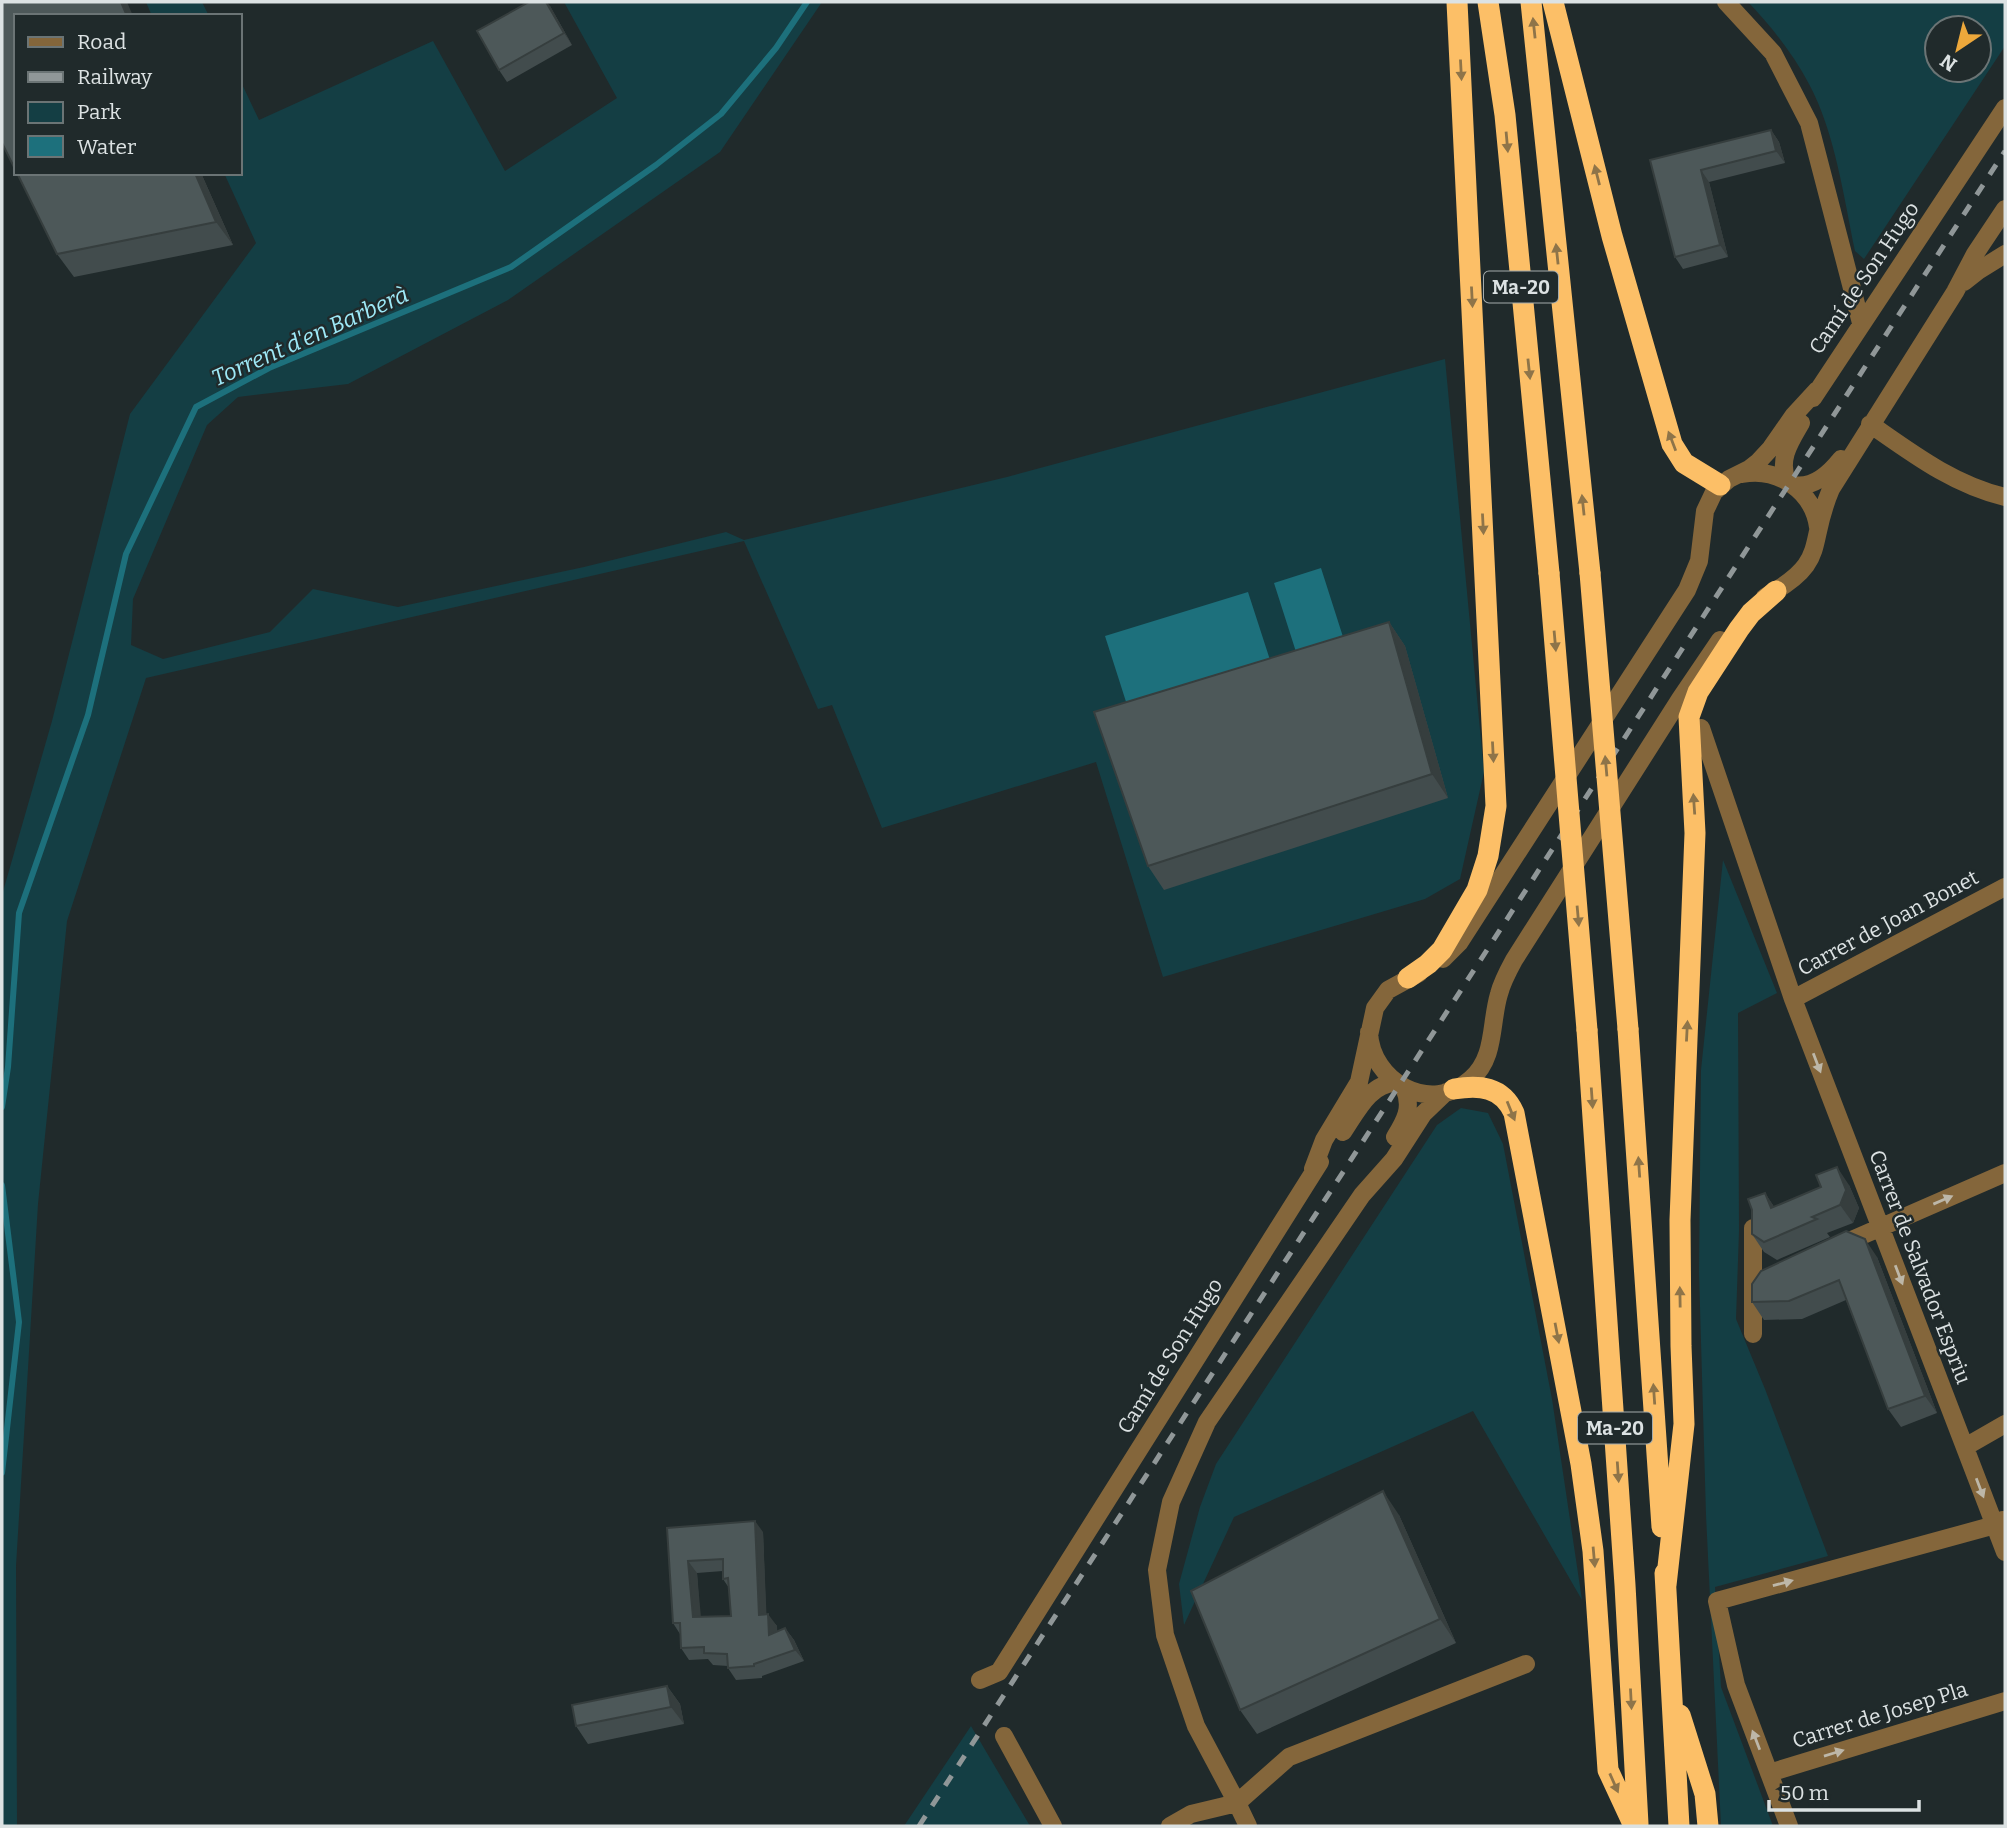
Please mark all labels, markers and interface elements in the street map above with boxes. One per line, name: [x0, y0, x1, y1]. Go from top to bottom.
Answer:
legend: [14, 14, 242, 175]
north arrow: [1923, 14, 1993, 84]
one-way arrow: [1528, 17, 1539, 39]
text: Road: [77, 29, 126, 55]
text: N: [1936, 49, 1961, 76]
one-way arrow: [1455, 59, 1466, 81]
text: Railway: [77, 64, 153, 90]
text: Park: [77, 99, 121, 125]
one-way arrow: [1502, 131, 1513, 153]
text: Water: [77, 134, 136, 160]
one-way arrow: [1591, 164, 1602, 186]
street label: Camí de Son Hugo: [1803, 197, 1925, 359]
one-way arrow: [1551, 243, 1562, 265]
road number: Ma-20: [1484, 272, 1558, 302]
water label: Torrent d'en Barberà: [207, 280, 413, 392]
one-way arrow: [1467, 286, 1478, 308]
one-way arrow: [1524, 358, 1535, 380]
one-way arrow: [1666, 431, 1677, 452]
one-way arrow: [1577, 494, 1588, 516]
one-way arrow: [1477, 514, 1488, 536]
one-way arrow: [1550, 630, 1561, 652]
one-way arrow: [1488, 741, 1499, 763]
one-way arrow: [1600, 755, 1611, 777]
one-way arrow: [1688, 792, 1699, 814]
street label: Carrer de Joan Bonet: [1793, 864, 1983, 982]
one-way arrow: [1573, 906, 1584, 928]
one-way arrow: [1681, 1020, 1692, 1042]
one-way arrow: [1812, 1052, 1823, 1073]
one-way arrow: [1587, 1087, 1598, 1109]
one-way arrow: [1505, 1101, 1516, 1122]
street label: Carrer de Salvador Espriu: [1863, 1146, 1977, 1388]
one-way arrow: [1633, 1156, 1644, 1178]
one-way arrow: [1933, 1195, 1954, 1206]
one-way arrow: [1893, 1265, 1904, 1286]
street label: Camí de Son Hugo: [1112, 1273, 1228, 1439]
one-way arrow: [1674, 1286, 1686, 1308]
one-way arrow: [1551, 1322, 1562, 1344]
one-way arrow: [1649, 1383, 1660, 1405]
road number: Ma-20: [1578, 1412, 1652, 1444]
one-way arrow: [1613, 1461, 1624, 1483]
one-way arrow: [1975, 1477, 1986, 1498]
one-way arrow: [1589, 1547, 1600, 1569]
one-way arrow: [1772, 1577, 1794, 1588]
street label: Carrer de Josep Pla: [1789, 1676, 1971, 1754]
one-way arrow: [1626, 1688, 1637, 1710]
one-way arrow: [1751, 1729, 1762, 1750]
one-way arrow: [1824, 1747, 1845, 1757]
scale bar: [1769, 1769, 1920, 1813]
one-way arrow: [1608, 1773, 1620, 1793]
text: 50 m: [1780, 1780, 1829, 1806]

